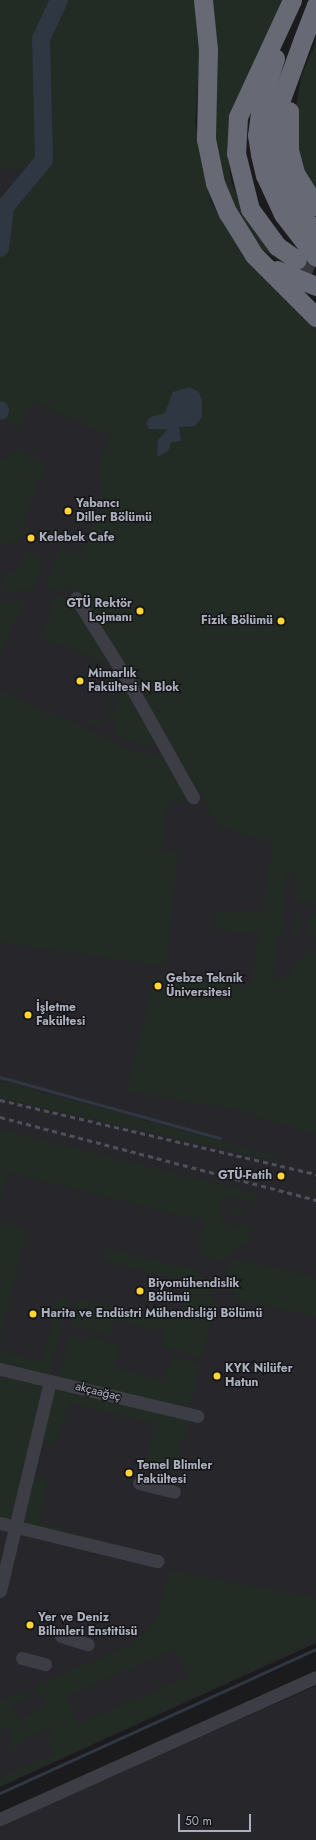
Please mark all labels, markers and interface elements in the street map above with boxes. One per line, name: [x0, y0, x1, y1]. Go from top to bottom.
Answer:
place label: Yabancı Diller Bölümü: [76, 497, 152, 525]
marker: Yabancı Diller Bölümü: [63, 506, 73, 516]
place label: Kelebek Cafe: [39, 531, 115, 545]
marker: Kelebek Cafe: [26, 533, 36, 543]
place label: GTÜ Rektör Lojmanı: [66, 597, 132, 625]
marker: GTÜ Rektör Lojmanı: [135, 606, 145, 616]
place label: Fizik Bölümü: [201, 614, 273, 628]
marker: Fizik Bölümü: [276, 616, 286, 626]
place label: Mimarlık Fakültesi N Blok: [88, 667, 179, 695]
marker: Mimarlık Fakültesi N Blok: [75, 676, 85, 686]
place label: Gebze Teknik Üniversitesi: [166, 972, 243, 1000]
marker: Gebze Teknik Üniversitesi: [153, 981, 163, 991]
place label: İşletme Fakültesi: [36, 1001, 85, 1029]
marker: İşletme Fakültesi: [23, 1010, 33, 1020]
place label: GTÜ-Fatih: [218, 1169, 272, 1183]
marker: GTÜ-Fatih: [275, 1170, 287, 1182]
place label: Biyomühendislik Bölümü: [148, 1277, 239, 1305]
marker: Biyomühendislik Bölümü: [135, 1286, 145, 1296]
place label: Harita ve Endüstri Mühendisliği Bölümü: [41, 1307, 262, 1321]
marker: Harita ve Endüstri Mühendisliği Bölümü: [28, 1309, 38, 1319]
place label: KYK Nilüfer Hatun: [225, 1362, 293, 1390]
marker: KYK Nilüfer Hatun: [212, 1371, 222, 1381]
street label: akçaağaç: [74, 1379, 122, 1405]
place label: Temel Blimler Fakültesi: [137, 1459, 212, 1487]
marker: Temel Blimler Fakültesi: [124, 1468, 134, 1478]
place label: Yer ve Deniz Bilimleri Enstitüsü: [38, 1611, 137, 1639]
marker: Yer ve Deniz Bilimleri Enstitüsü: [25, 1620, 35, 1630]
scale bar: [180, 1806, 253, 1832]
text: 50 m: [185, 1812, 212, 1830]

